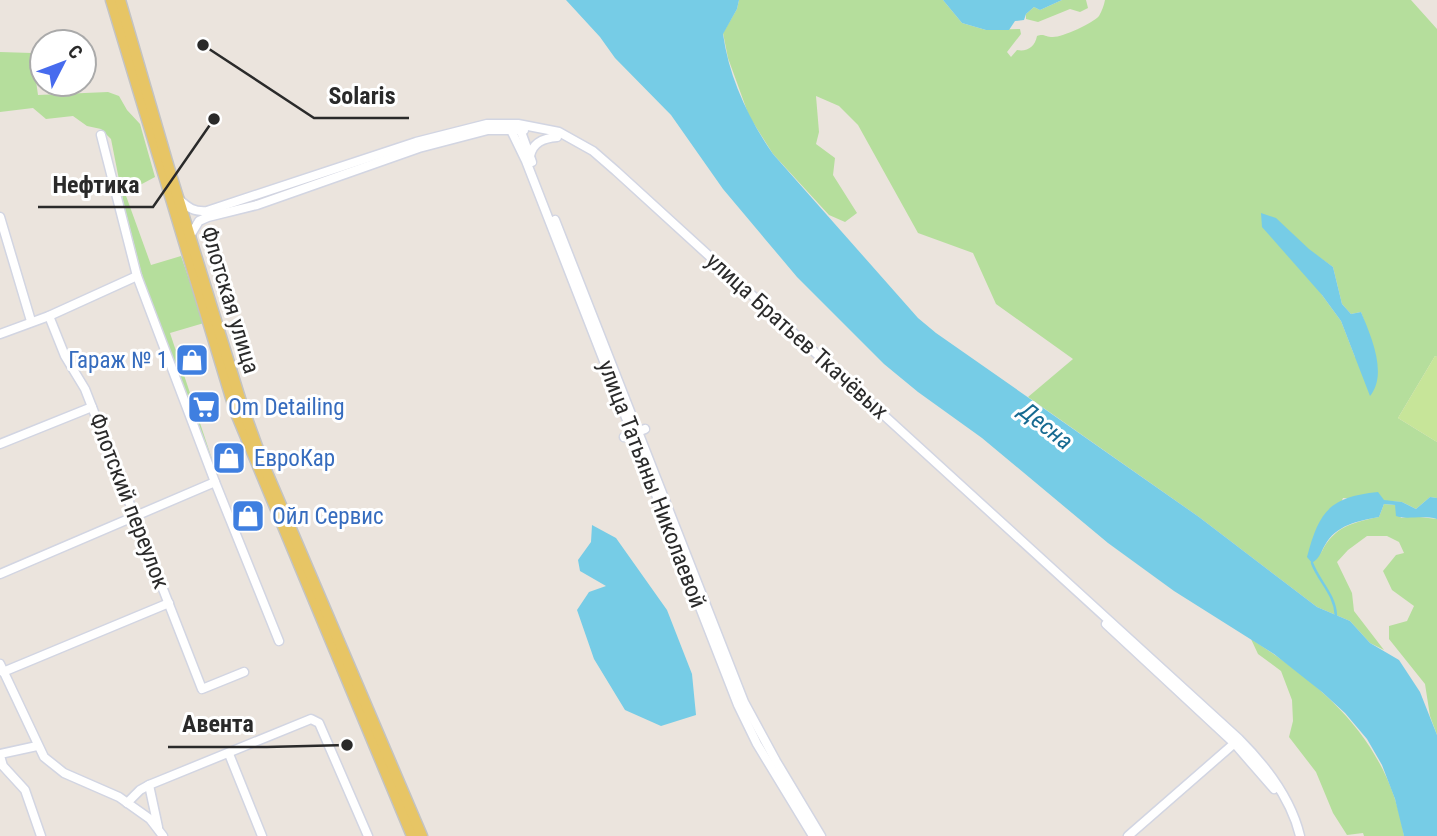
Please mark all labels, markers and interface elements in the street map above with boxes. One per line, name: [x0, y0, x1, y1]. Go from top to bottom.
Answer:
north arrow: [28, 28, 98, 98]
text: С: [63, 40, 88, 64]
callout: Solaris: [314, 73, 409, 118]
text: Solaris: [328, 82, 396, 110]
callout: Нефтика: [38, 162, 153, 207]
text: Нефтика: [52, 171, 140, 199]
street label: Флотская улица: [195, 223, 265, 377]
street label: улица Братьев Ткачёвых: [700, 247, 894, 425]
shop icon: Гараж № 1: [173, 341, 211, 379]
place label: Гараж № 1: [68, 347, 168, 374]
street label: улица Татьяны Николаевой: [592, 356, 712, 612]
supermarket icon: Om Detailing: [185, 388, 223, 426]
place label: Om Detailing: [228, 394, 344, 421]
water label: Десна: [1012, 395, 1078, 456]
street label: Флотский переулок: [83, 409, 175, 593]
shop icon: ЕвроКар: [210, 439, 248, 477]
place label: ЕвроКар: [254, 445, 335, 472]
shop icon: Ойл Сервис: [229, 497, 267, 535]
place label: Ойл Сервис: [272, 503, 384, 530]
callout: Авента: [168, 702, 267, 747]
text: Авента: [182, 710, 254, 738]

